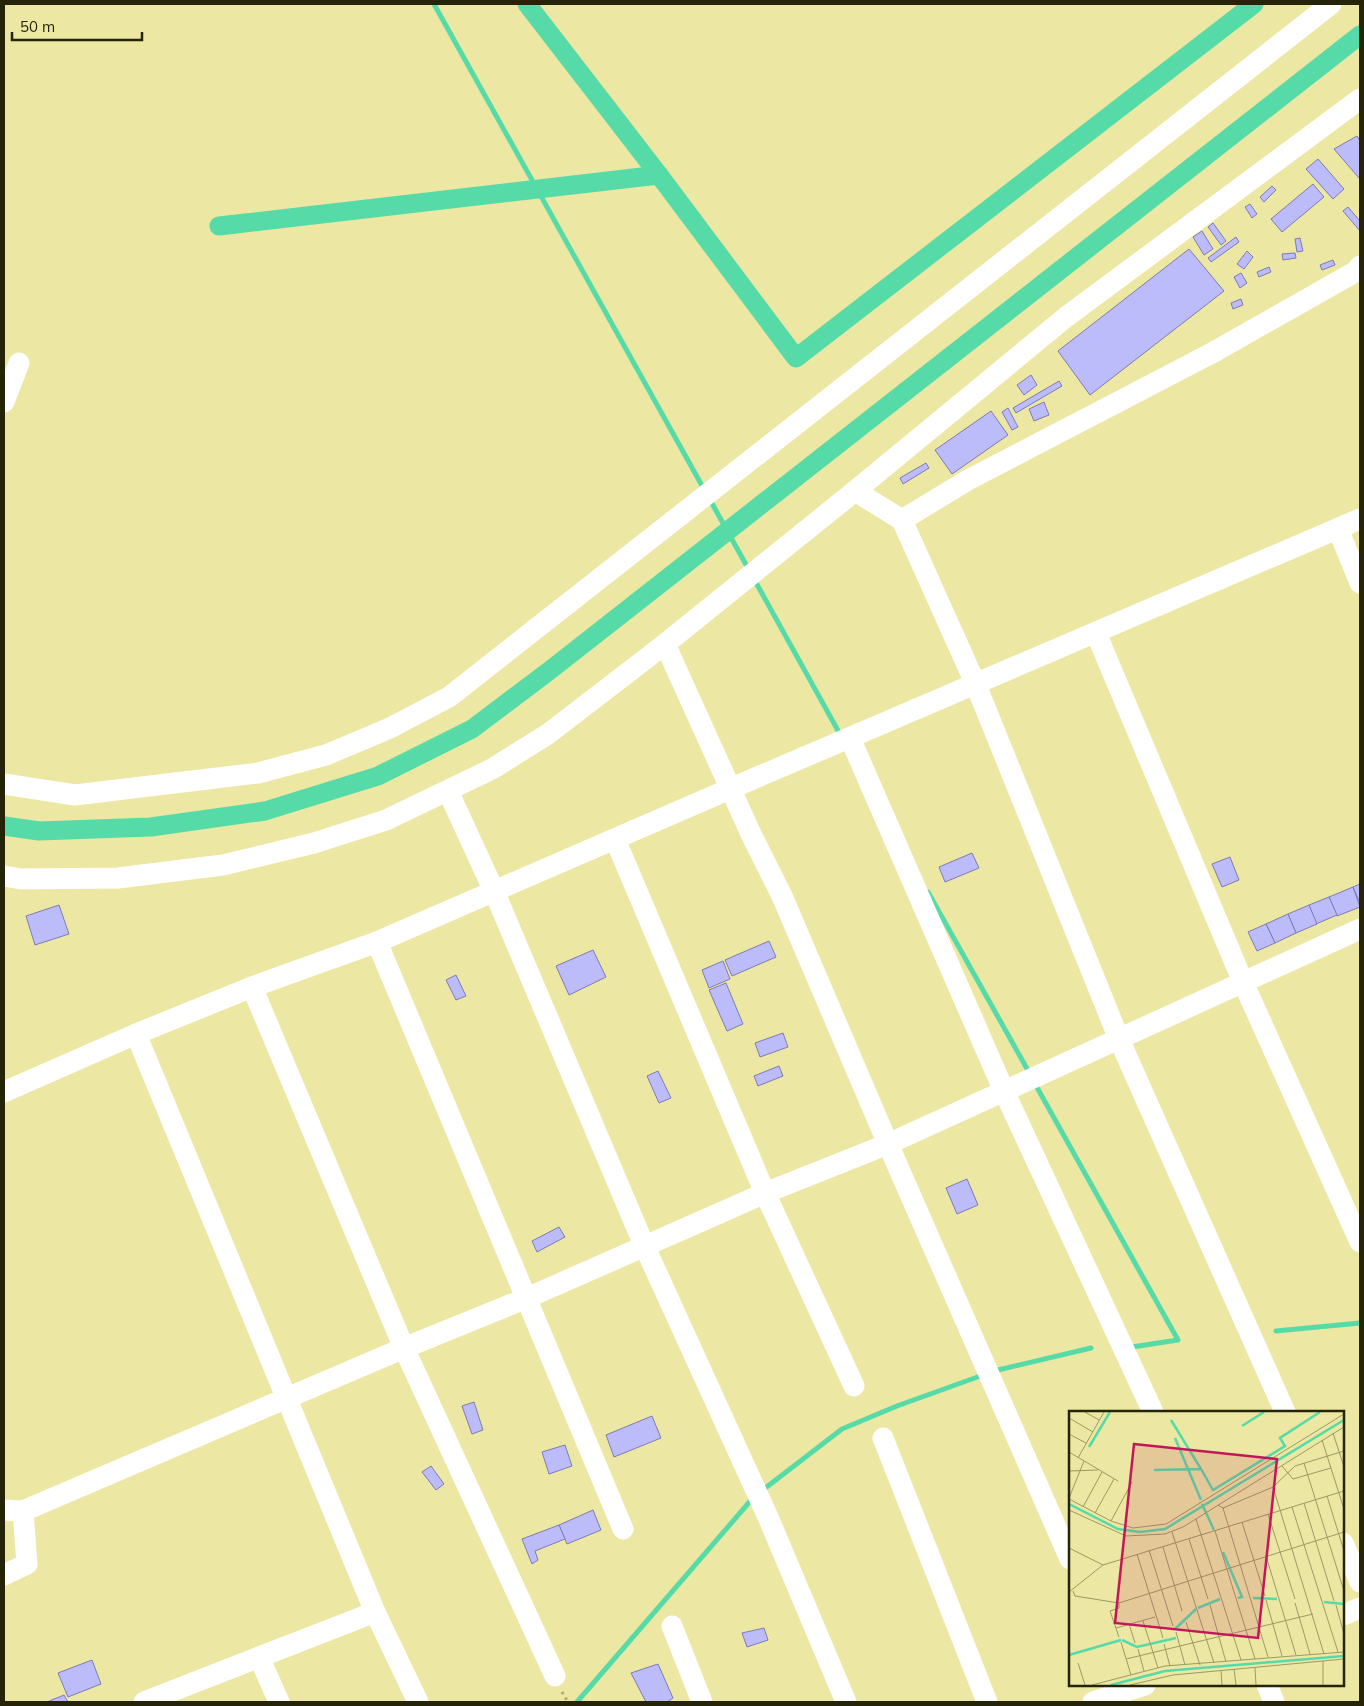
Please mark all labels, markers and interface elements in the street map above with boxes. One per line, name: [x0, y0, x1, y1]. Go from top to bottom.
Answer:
scale bar: [12, 10, 142, 42]
text: 50 m: [20, 17, 55, 36]
inset map: [1069, 1411, 1344, 1686]

